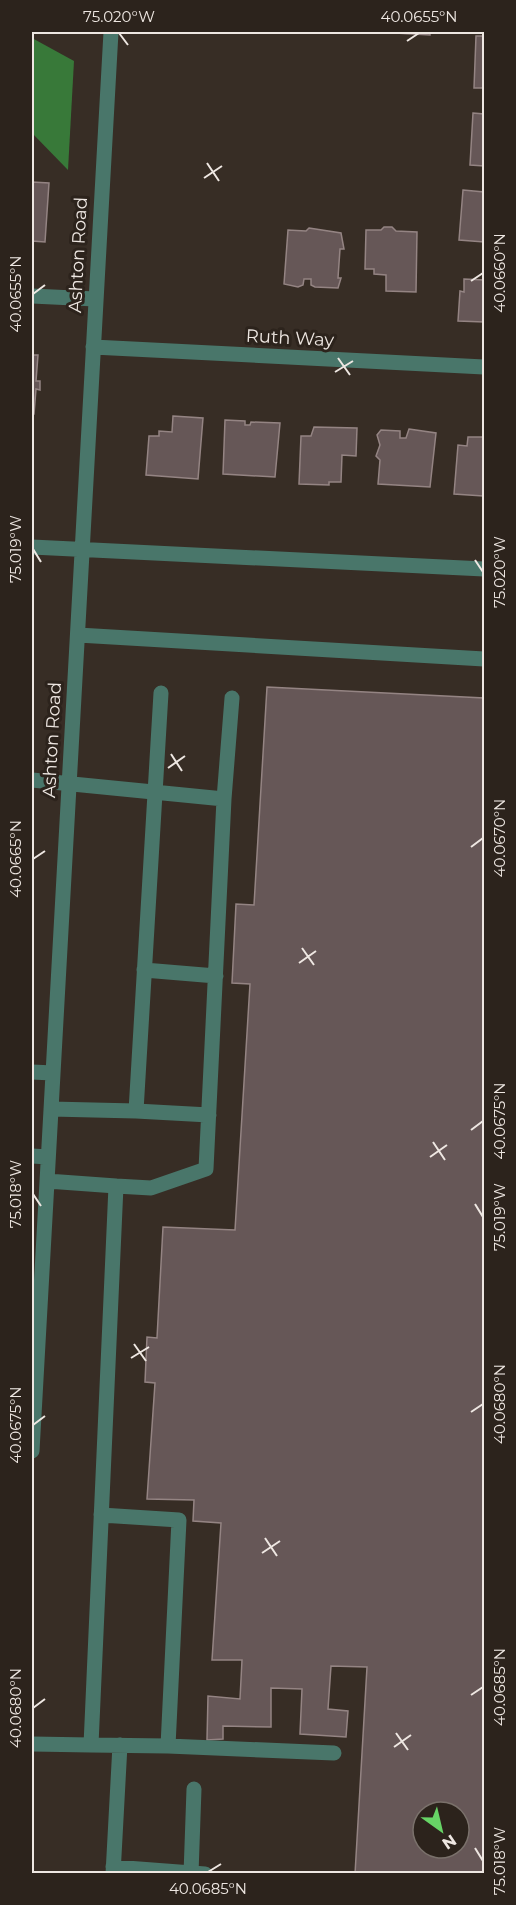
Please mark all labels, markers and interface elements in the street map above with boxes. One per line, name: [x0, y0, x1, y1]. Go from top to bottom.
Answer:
text: 75.020°W: [83, 7, 155, 26]
text: 40.0655°N: [381, 7, 457, 26]
street label: Ashton Road: [64, 197, 92, 313]
text: 40.0660°N: [490, 233, 509, 313]
text: 40.0655°N: [6, 256, 25, 332]
street label: Ruth Way: [245, 325, 335, 351]
text: 75.019°W: [6, 515, 25, 583]
text: 75.020°W: [490, 536, 509, 608]
street label: Ashton Road: [38, 682, 66, 798]
text: 40.0670°N: [490, 799, 509, 877]
text: 40.0665°N: [6, 820, 25, 898]
text: 40.0675°N: [490, 1083, 509, 1159]
text: 75.018°W: [6, 1160, 25, 1228]
text: 75.019°W: [490, 1183, 509, 1251]
text: 40.0680°N: [490, 1364, 509, 1444]
text: 40.0675°N: [6, 1387, 25, 1463]
text: 40.0685°N: [490, 1648, 509, 1726]
text: 40.0680°N: [6, 1668, 25, 1748]
north arrow: [411, 1800, 471, 1860]
text: 75.018°W: [490, 1827, 509, 1895]
text: N: [438, 1831, 460, 1854]
text: 40.0685°N: [169, 1879, 247, 1898]

